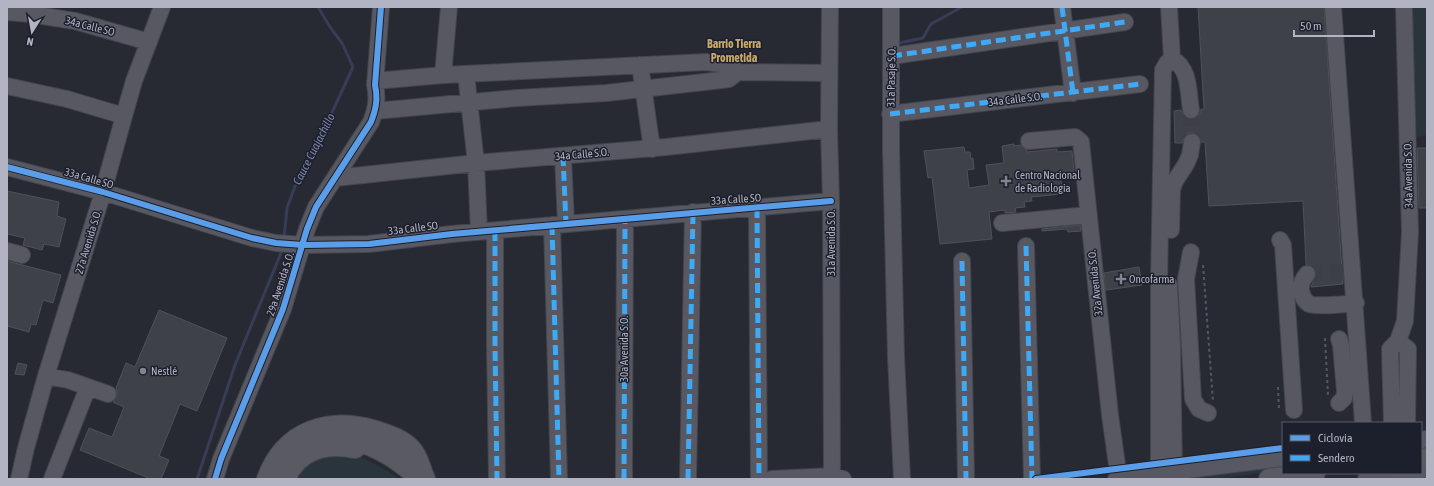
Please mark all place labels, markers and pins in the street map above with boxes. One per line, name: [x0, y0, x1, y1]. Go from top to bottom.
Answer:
place label: Centro Nacional de Radiologia: [1015, 169, 1080, 194]
marker: Centro Nacional de Radiologia: [1000, 175, 1012, 187]
place label: Oncofarma: [1129, 273, 1174, 285]
marker: Oncofarma: [1116, 274, 1126, 284]
place label: Nestlé: [151, 365, 177, 377]
marker: Nestlé: [138, 366, 148, 376]

